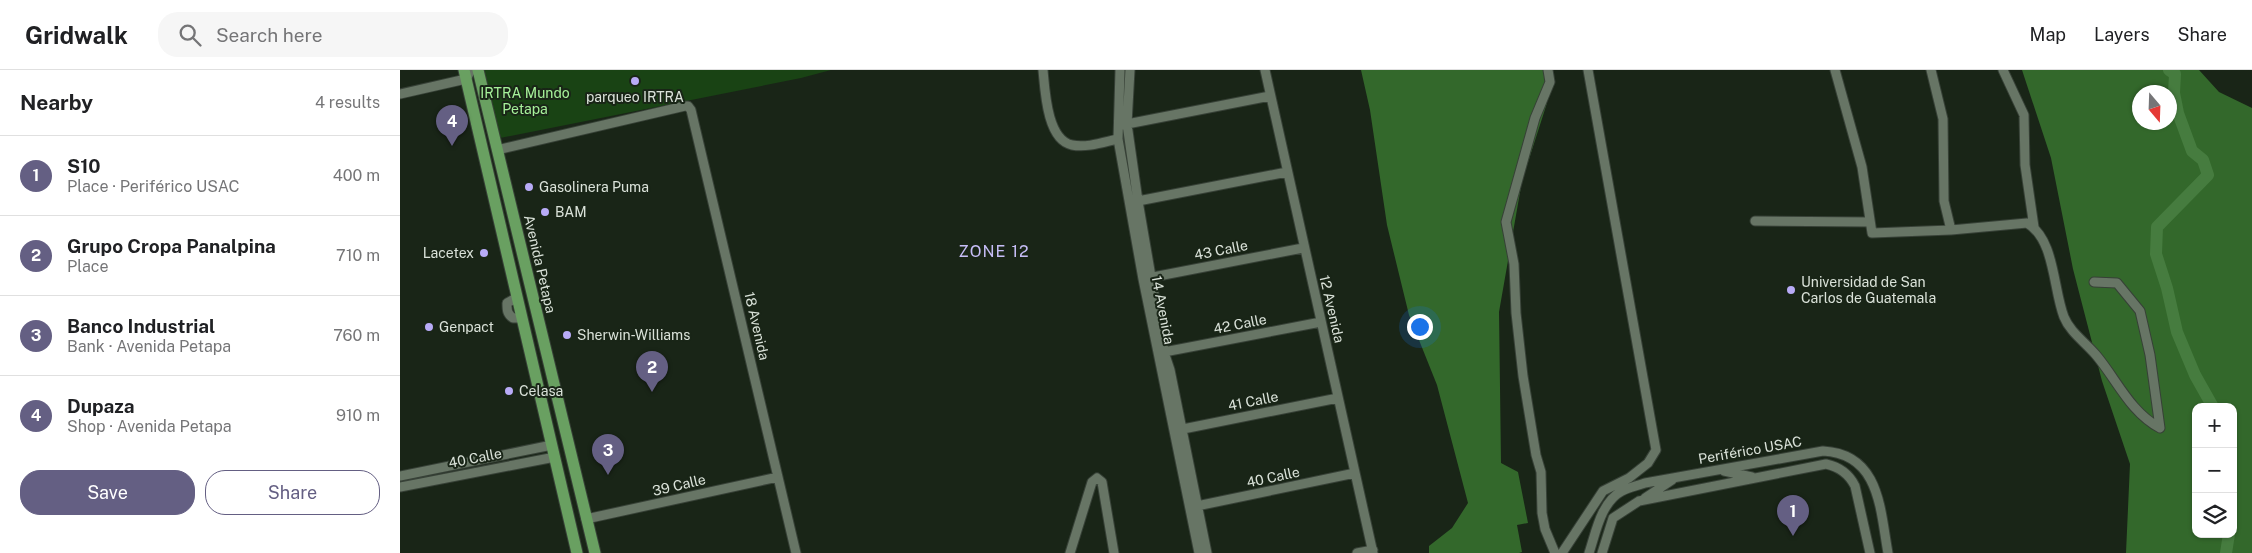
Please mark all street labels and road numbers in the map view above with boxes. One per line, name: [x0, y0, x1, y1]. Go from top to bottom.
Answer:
street label: Avenida Petapa: [521, 213, 559, 315]
street label: 43 Calle: [1193, 237, 1249, 263]
street label: 14 Avenida: [1149, 274, 1177, 346]
street label: 12 Avenida: [1316, 274, 1348, 344]
street label: 18 Avenida: [741, 290, 773, 362]
street label: 42 Calle: [1212, 311, 1268, 337]
street label: 41 Calle: [1226, 388, 1280, 414]
street label: Periférico USAC: [1697, 433, 1803, 467]
street label: 40 Calle: [447, 445, 503, 471]
street label: 40 Calle: [1245, 464, 1301, 490]
street label: 39 Calle: [651, 471, 707, 499]

